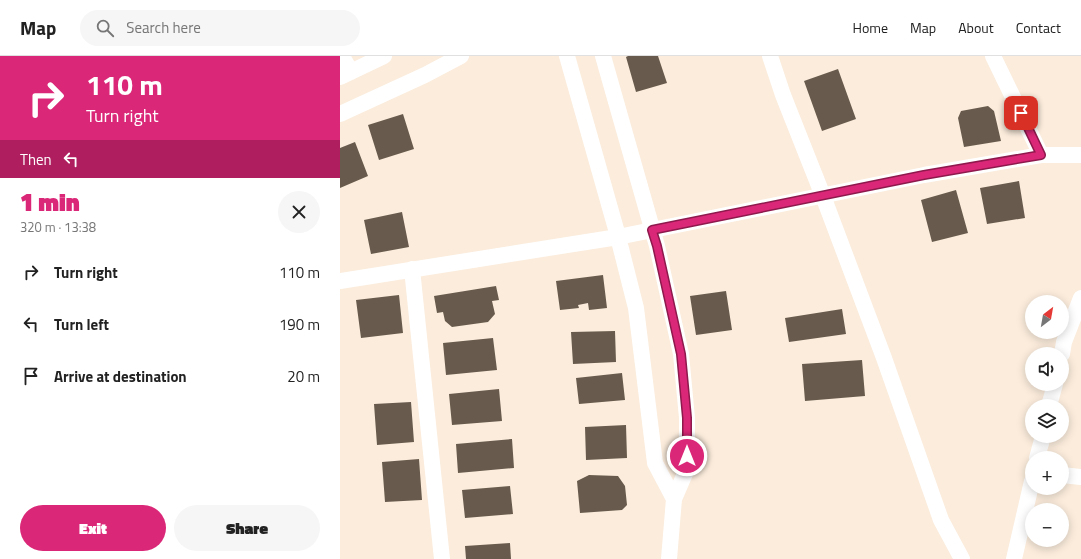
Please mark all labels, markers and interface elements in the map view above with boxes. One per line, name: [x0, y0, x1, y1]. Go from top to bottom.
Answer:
search box: [80, 10, 360, 46]
text: Map: [20, 13, 56, 42]
text: Search here: [126, 16, 201, 39]
icon: search: [94, 17, 116, 39]
text: Home: [853, 17, 888, 38]
text: Map: [910, 17, 936, 38]
text: About: [958, 17, 994, 38]
text: Contact: [1016, 17, 1061, 38]
text: 110 m: [86, 63, 163, 106]
icon: right: [20, 72, 72, 124]
pin: [1004, 96, 1038, 130]
text: Turn right: [86, 102, 159, 129]
icon: arrive: [1010, 102, 1032, 124]
text: Then: [20, 148, 52, 171]
icon: left: [60, 148, 82, 170]
text: 1 min: [20, 184, 80, 220]
button: close: [278, 191, 320, 233]
text: 320 m · 13:38: [20, 217, 96, 237]
icon: right: [20, 261, 42, 283]
text: Turn right: [54, 261, 118, 284]
text: 110 m: [279, 261, 320, 284]
north arrow: [1025, 295, 1069, 339]
map controls: [1025, 295, 1069, 547]
icon: left: [20, 313, 42, 335]
text: Turn left: [54, 313, 109, 336]
text: 190 m: [279, 313, 320, 336]
button: sound: [1025, 347, 1069, 391]
icon: arrive: [20, 365, 42, 387]
text: Arrive at destination: [54, 365, 187, 388]
text: 20 m: [287, 365, 320, 388]
button: layers: [1025, 399, 1069, 443]
position arrow: [666, 435, 708, 477]
button: +: [1025, 451, 1069, 495]
button: −: [1025, 503, 1069, 547]
button: Exit: [20, 505, 166, 551]
button: Share: [174, 505, 320, 551]

